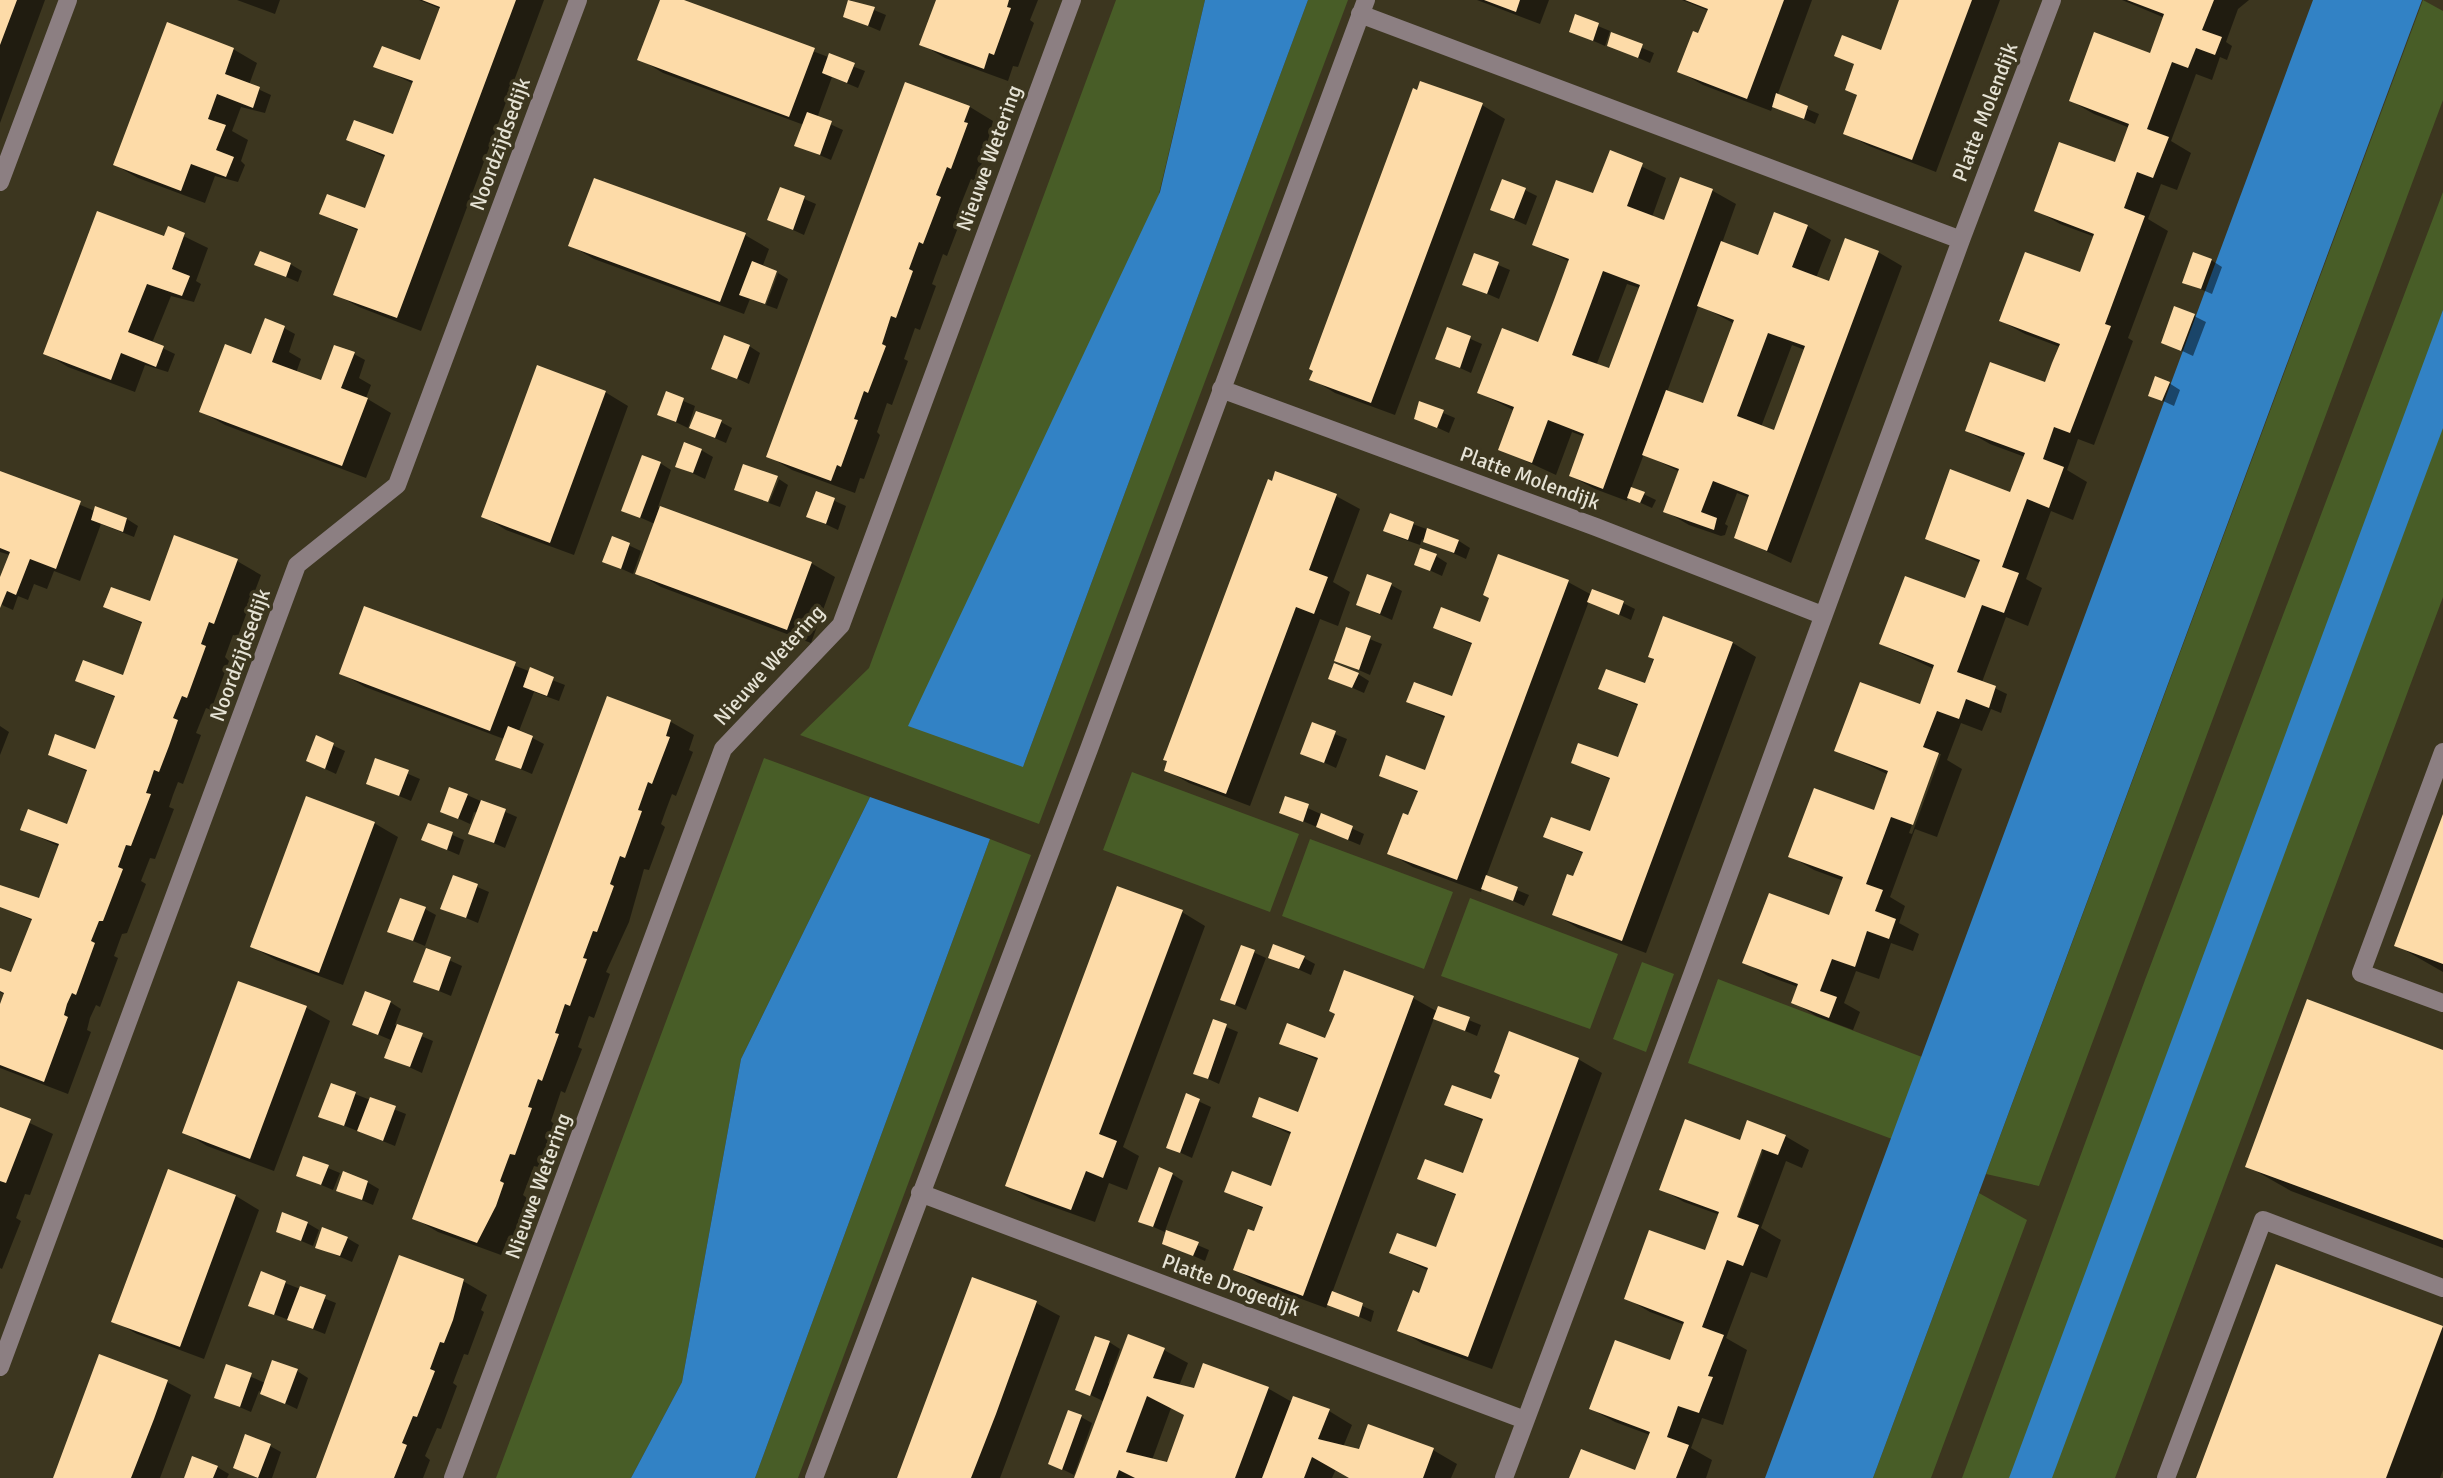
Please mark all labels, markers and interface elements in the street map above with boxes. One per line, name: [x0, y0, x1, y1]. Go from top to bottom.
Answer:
street label: Platte Molendijk: [1947, 38, 2024, 185]
street label: Noordzijdsedijk: [464, 74, 536, 214]
street label: Nieuwe Wetering: [951, 81, 1027, 235]
street label: Platte Molendijk: [1456, 441, 1604, 516]
street label: Noordzijdsedijk: [204, 585, 276, 725]
street label: Nieuwe Wetering: [708, 599, 830, 731]
street label: Nieuwe Wetering: [500, 1109, 576, 1263]
street label: Platte Drogedijk: [1159, 1248, 1304, 1322]

